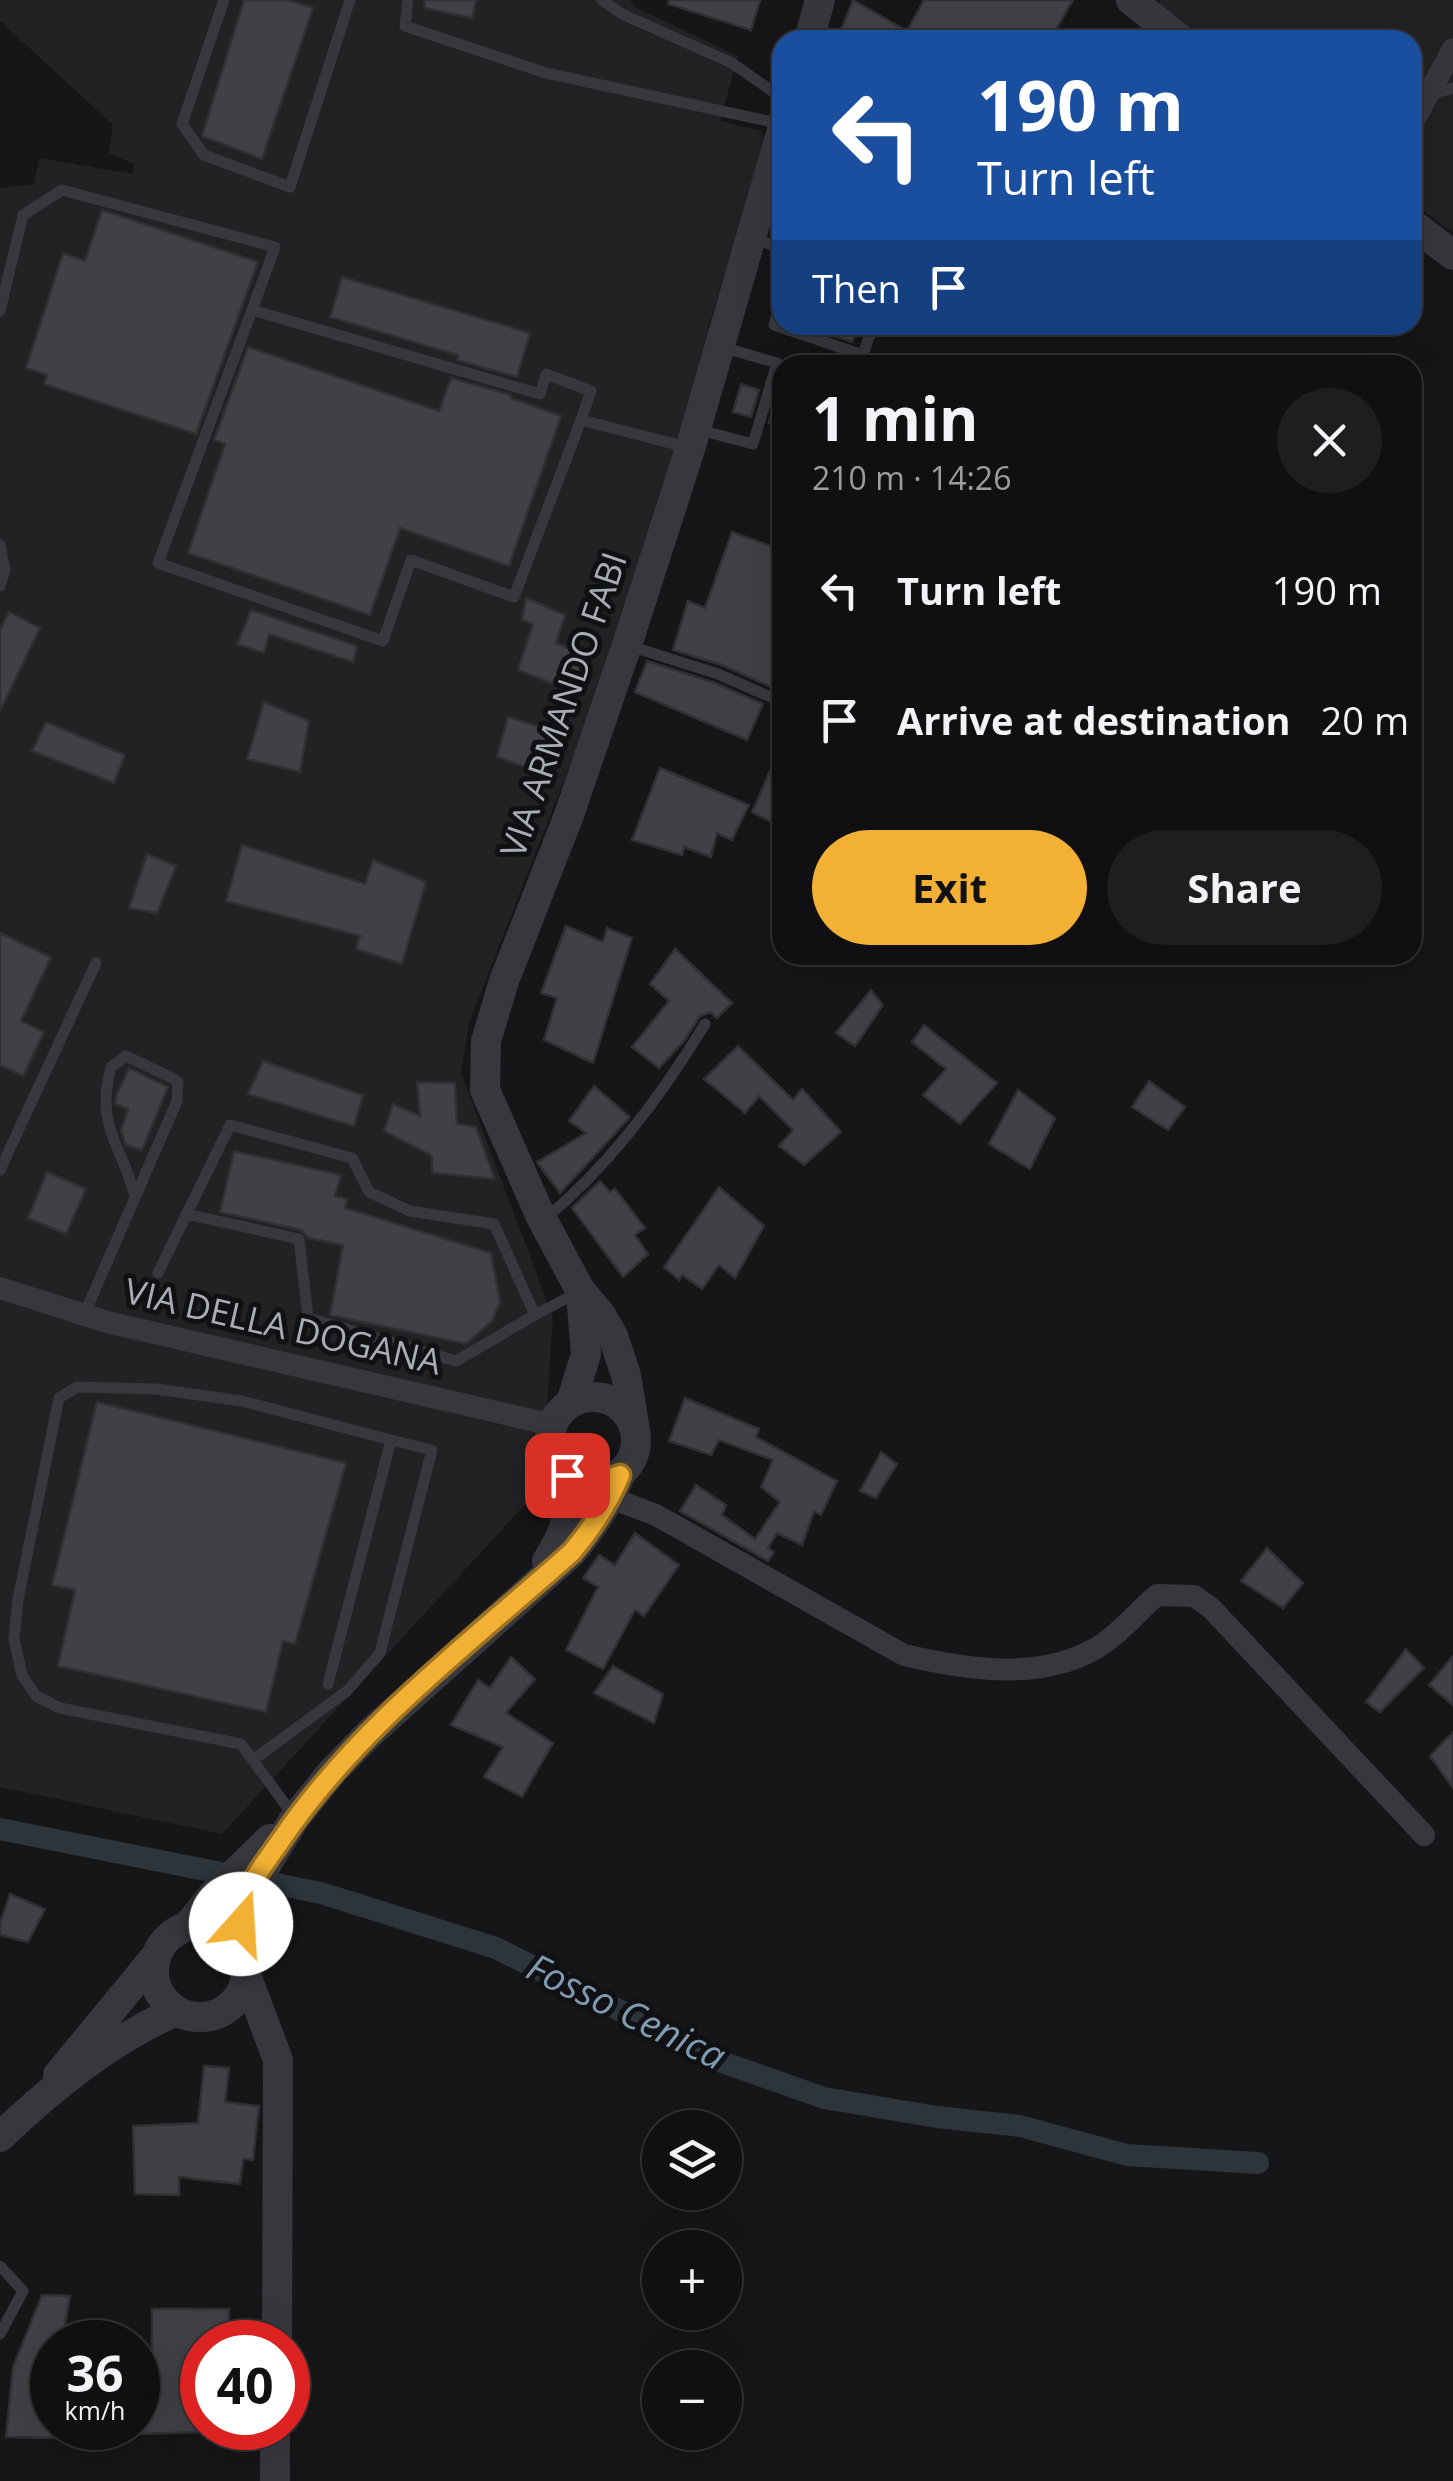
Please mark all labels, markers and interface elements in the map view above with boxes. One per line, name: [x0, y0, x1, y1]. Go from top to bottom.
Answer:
text: 190 m: [977, 56, 1184, 152]
icon: left: [812, 70, 942, 200]
text: Turn left: [977, 147, 1155, 208]
icon: arrive: [921, 260, 976, 315]
text: Then: [812, 262, 901, 314]
text: 1 min: [812, 377, 979, 459]
button: close: [1277, 388, 1382, 493]
text: 210 m · 14:26: [812, 456, 1011, 499]
street label: VIA ARMANDO FABI: [488, 546, 637, 863]
icon: left: [812, 563, 867, 618]
text: Turn left: [897, 564, 1061, 616]
text: 190 m: [1272, 564, 1382, 616]
icon: arrive: [812, 693, 867, 748]
text: Arrive at destination: [897, 694, 1291, 746]
text: 20 m: [1321, 694, 1409, 746]
button: Exit: [812, 830, 1087, 945]
button: Share: [1107, 830, 1382, 945]
street label: VIA DELLA DOGANA: [121, 1266, 447, 1385]
pin: [525, 1433, 610, 1518]
icon: arrive: [540, 1448, 595, 1503]
position arrow: [189, 1872, 293, 1976]
water label: Fosso Cenica: [519, 1940, 735, 2081]
map controls: [642, 2110, 742, 2450]
button: layers: [642, 2110, 742, 2210]
button: +: [642, 2230, 742, 2330]
speed limit sign: 40: [180, 2320, 310, 2450]
text: 36: [66, 2339, 124, 2407]
button: −: [642, 2350, 742, 2450]
text: km/h: [65, 2393, 125, 2427]

